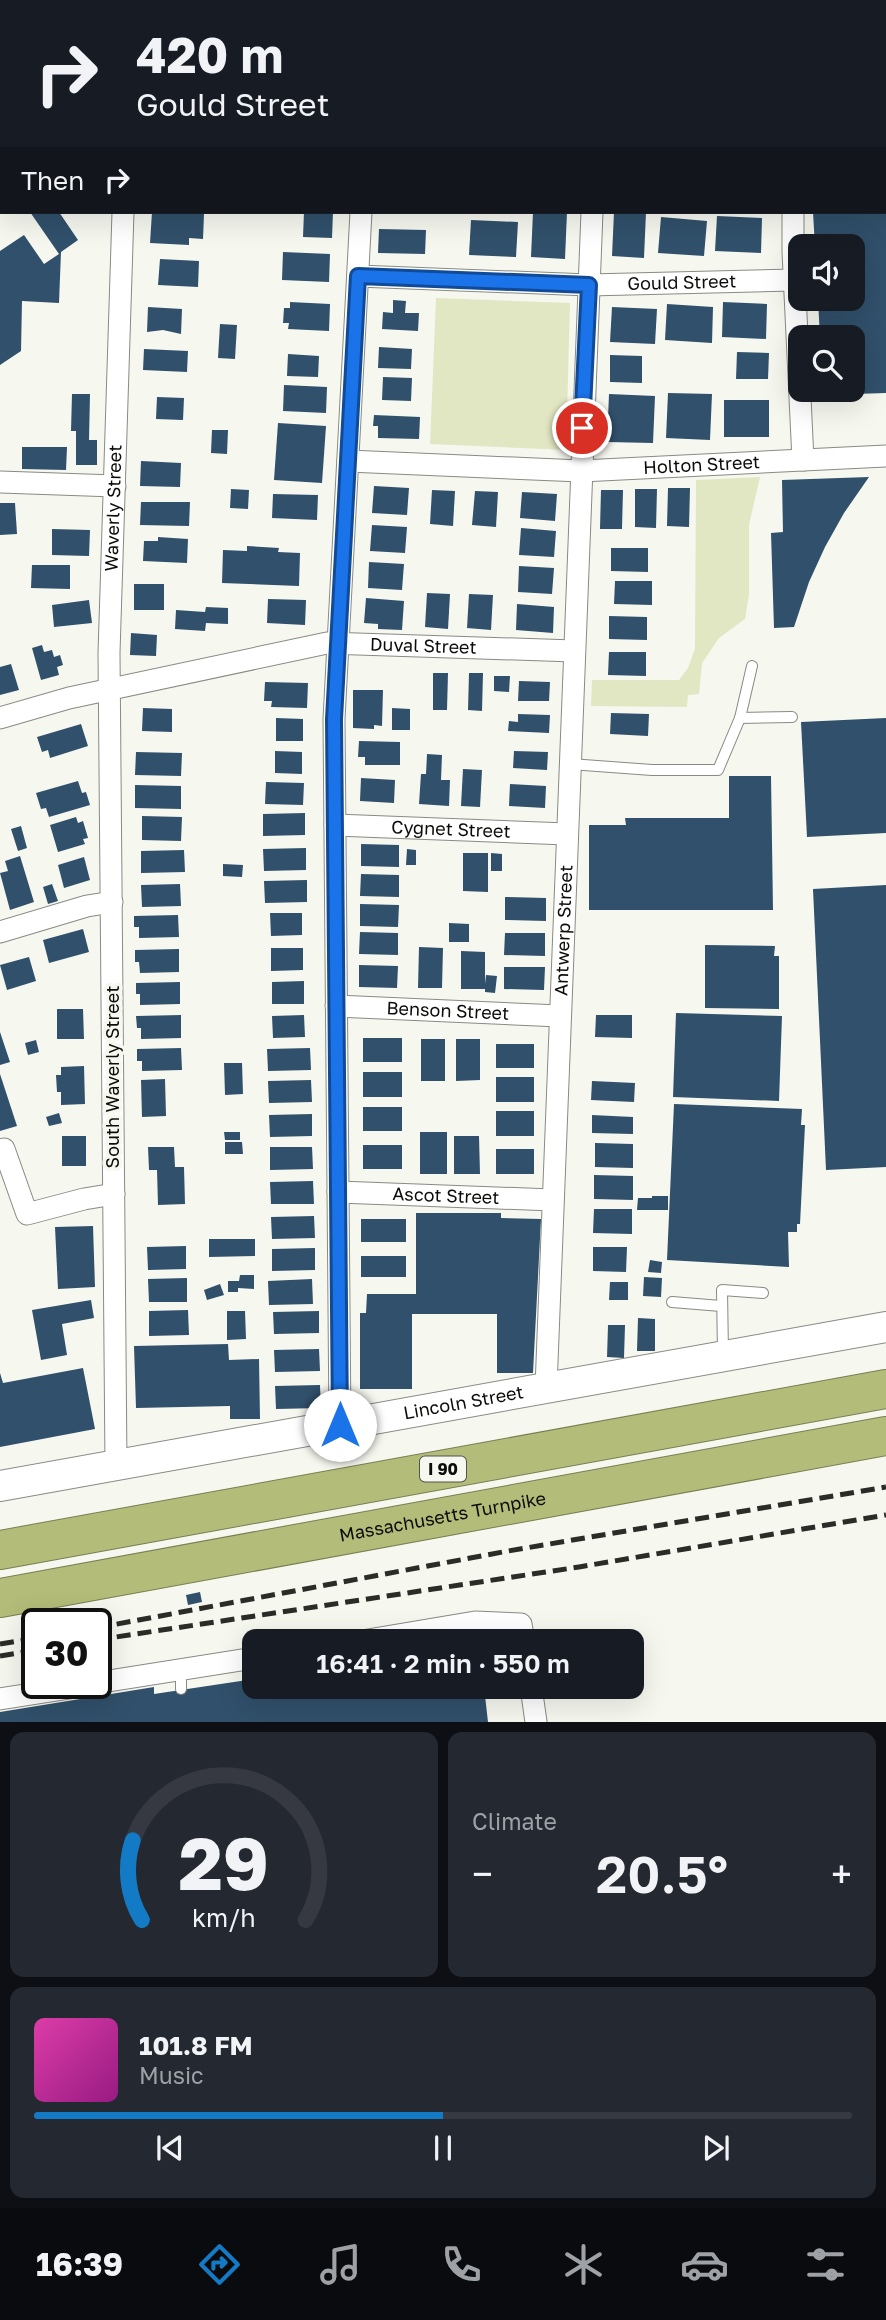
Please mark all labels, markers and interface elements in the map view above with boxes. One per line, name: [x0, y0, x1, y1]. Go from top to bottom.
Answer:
text: 420 m: [136, 25, 284, 84]
icon: right: [21, 28, 112, 119]
text: Gould Street: [136, 85, 329, 123]
icon: right: [98, 161, 136, 199]
text: Then: [21, 165, 84, 196]
map controls: [788, 234, 865, 402]
button: sound: [788, 234, 865, 311]
street label: Gould Street: [627, 269, 736, 294]
button: search: [788, 325, 865, 402]
pin: [552, 398, 612, 458]
icon: arrive: [563, 409, 601, 447]
street label: Waverly Street: [100, 444, 126, 572]
street label: Holton Street: [643, 450, 760, 478]
street label: Duval Street: [370, 632, 477, 658]
street label: Cygnet Street: [391, 815, 511, 842]
street label: Antwerp Street: [549, 864, 576, 996]
street label: South Waverly Street: [101, 986, 123, 1168]
street label: Benson Street: [386, 996, 510, 1024]
street label: Ascot Street: [392, 1182, 500, 1208]
street label: Lincoln Street: [402, 1380, 525, 1423]
position arrow: [303, 1388, 377, 1462]
road number: I 90: [420, 1456, 466, 1482]
street label: Massachusetts Turnpike: [337, 1486, 548, 1546]
speed limit sign: 30: [21, 1608, 112, 1699]
text: 16:41 · 2 min · 550 m: [316, 1648, 570, 1679]
text: Climate: [472, 1807, 557, 1835]
text: 29: [179, 1820, 269, 1907]
text: 20.5°: [596, 1842, 728, 1904]
text: −: [472, 1851, 493, 1896]
text: +: [831, 1851, 852, 1896]
text: km/h: [192, 1902, 256, 1933]
text: 101.8 FM: [139, 2030, 253, 2061]
text: Music: [139, 2061, 204, 2089]
icon: previous: [151, 2129, 189, 2167]
icon: pause: [424, 2129, 462, 2167]
icon: next: [697, 2129, 735, 2167]
icon: directions: [195, 2240, 244, 2289]
icon: music: [316, 2240, 365, 2289]
icon: phone: [437, 2240, 486, 2289]
icon: climate: [559, 2240, 608, 2289]
icon: car: [680, 2240, 729, 2289]
icon: filters: [801, 2240, 850, 2289]
text: 16:39: [36, 2245, 123, 2283]

